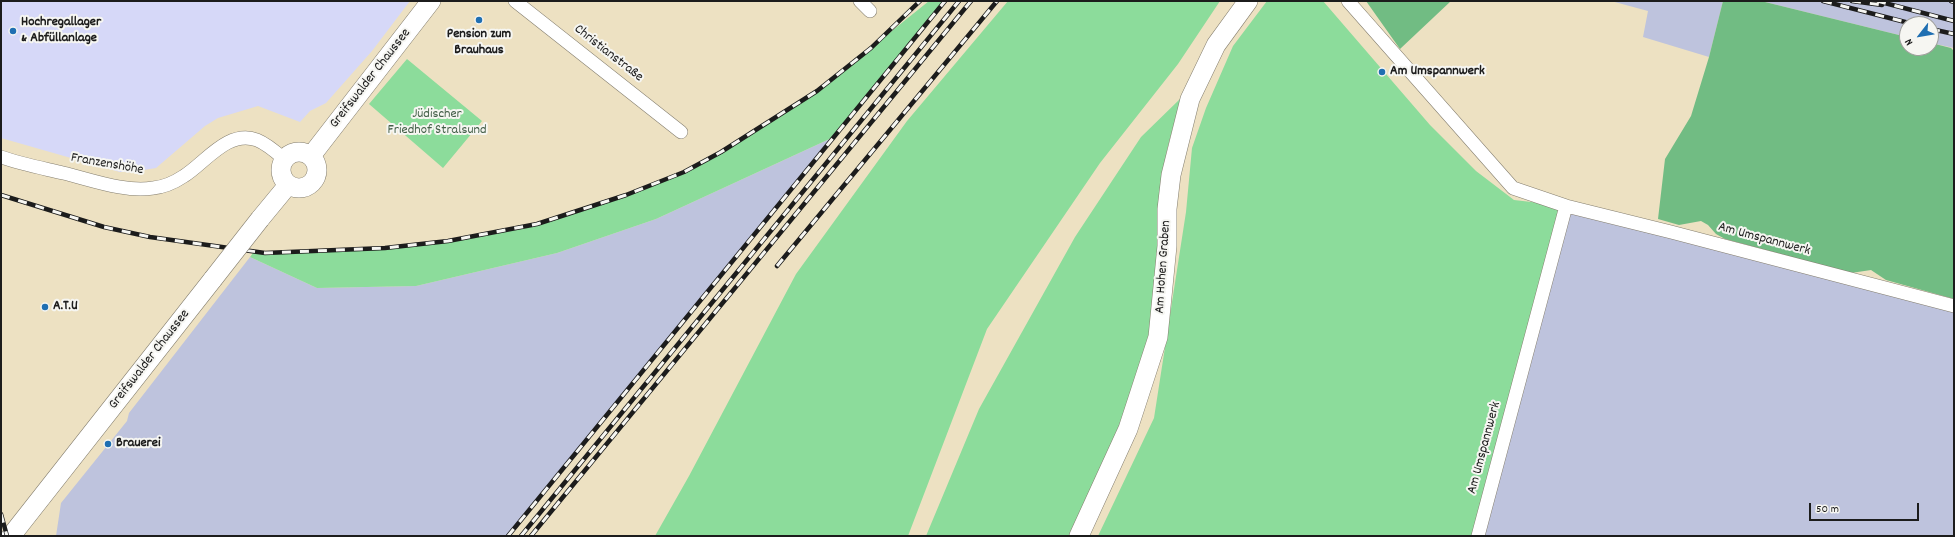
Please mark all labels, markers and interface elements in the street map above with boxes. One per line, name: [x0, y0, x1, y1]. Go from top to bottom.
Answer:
place label: Hochregallager & Abfüllanlage: [21, 15, 101, 48]
marker: Pension zum Brauhaus: [474, 15, 484, 25]
north arrow: [1899, 16, 1939, 56]
street label: Christianstraße: [570, 22, 646, 86]
marker: Hochregallager & Abfüllanlage: [8, 26, 18, 36]
street label: Greifswalder Chaussee: [327, 26, 415, 132]
place label: Pension zum Brauhaus: [447, 27, 511, 60]
text: N: [1901, 35, 1918, 48]
place label: Am Umspannwerk: [1390, 64, 1485, 80]
marker: Am Umspannwerk: [1377, 67, 1387, 77]
park label: Jüdischer Friedhof Stralsund: [388, 107, 486, 140]
street label: Franzenshöhe: [69, 150, 145, 180]
street label: Am Hohen Graben: [1152, 220, 1176, 314]
street label: Am Umspannwerk: [1716, 220, 1812, 260]
place label: A.T.U: [53, 299, 78, 315]
marker: A.T.U: [40, 302, 50, 312]
street label: Greifswalder Chaussee: [106, 307, 194, 413]
street label: Am Umspannwerk: [1465, 400, 1505, 496]
place label: Brauerei: [116, 436, 161, 452]
marker: Brauerei: [103, 439, 113, 449]
scale bar: [1811, 495, 1921, 521]
text: 50 m: [1816, 501, 1839, 518]

